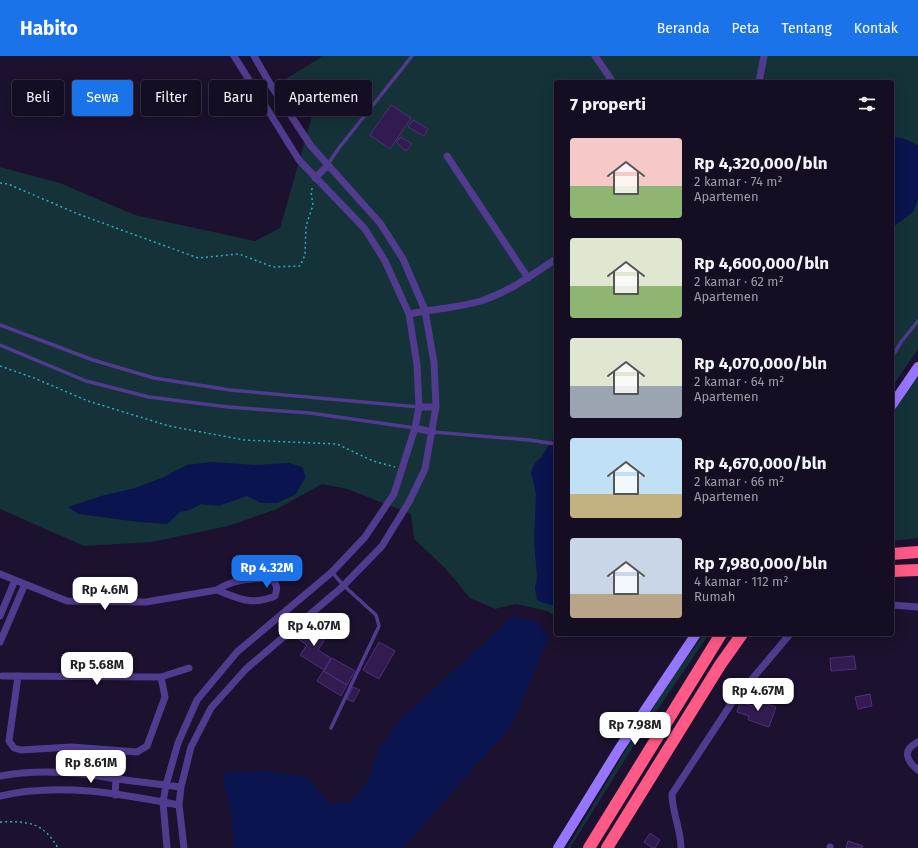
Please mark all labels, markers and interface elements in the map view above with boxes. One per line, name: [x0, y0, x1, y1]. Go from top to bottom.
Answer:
text: Habito: [20, 17, 78, 40]
text: Beranda: [657, 20, 710, 37]
text: Peta: [732, 20, 759, 37]
text: Tentang: [781, 20, 832, 37]
text: Kontak: [854, 20, 898, 37]
chip: Beli: [12, 80, 64, 116]
chip: Sewa: [72, 80, 133, 116]
chip: Filter: [141, 80, 201, 116]
chip: Baru: [209, 80, 267, 116]
chip: Apartemen: [275, 80, 372, 116]
icon: filters: [856, 93, 878, 115]
text: 7 properti: [570, 94, 646, 115]
text: Rp 4,320,000/bln: [694, 153, 828, 174]
icon: home: [602, 154, 650, 202]
text: 2 kamar · 74 m²: [694, 174, 783, 189]
text: Apartemen: [694, 189, 759, 204]
text: Rp 4,600,000/bln: [694, 253, 829, 274]
icon: home: [602, 254, 650, 302]
text: 2 kamar · 62 m²: [694, 274, 784, 289]
text: Apartemen: [694, 289, 759, 304]
text: Rp 4,070,000/bln: [694, 353, 827, 374]
icon: home: [602, 354, 650, 402]
text: 2 kamar · 64 m²: [694, 374, 784, 389]
text: Apartemen: [694, 389, 759, 404]
text: Rp 4,670,000/bln: [694, 453, 827, 474]
icon: home: [602, 454, 650, 502]
text: 2 kamar · 66 m²: [694, 474, 784, 489]
text: Apartemen: [694, 489, 759, 504]
text: Rp 7,980,000/bln: [694, 553, 827, 574]
icon: home: [602, 554, 650, 602]
pin: Rp 4.32M: [226, 555, 308, 589]
text: Rp 4.32M: [240, 560, 294, 575]
text: 4 kamar · 112 m²: [694, 574, 788, 589]
pin: Rp 4.6M: [68, 577, 142, 611]
text: Rp 4.6M: [82, 582, 128, 597]
text: Rumah: [694, 589, 735, 604]
pin: Rp 4.07M: [273, 613, 355, 647]
text: Rp 4.07M: [288, 618, 340, 633]
pin: Rp 5.68M: [56, 652, 138, 686]
text: Rp 5.68M: [70, 657, 124, 672]
pin: Rp 4.67M: [717, 678, 799, 712]
text: Rp 4.67M: [732, 683, 784, 698]
pin: Rp 7.98M: [594, 712, 676, 746]
text: Rp 7.98M: [609, 717, 661, 732]
pin: Rp 8.61M: [50, 750, 132, 784]
text: Rp 8.61M: [65, 755, 117, 770]

